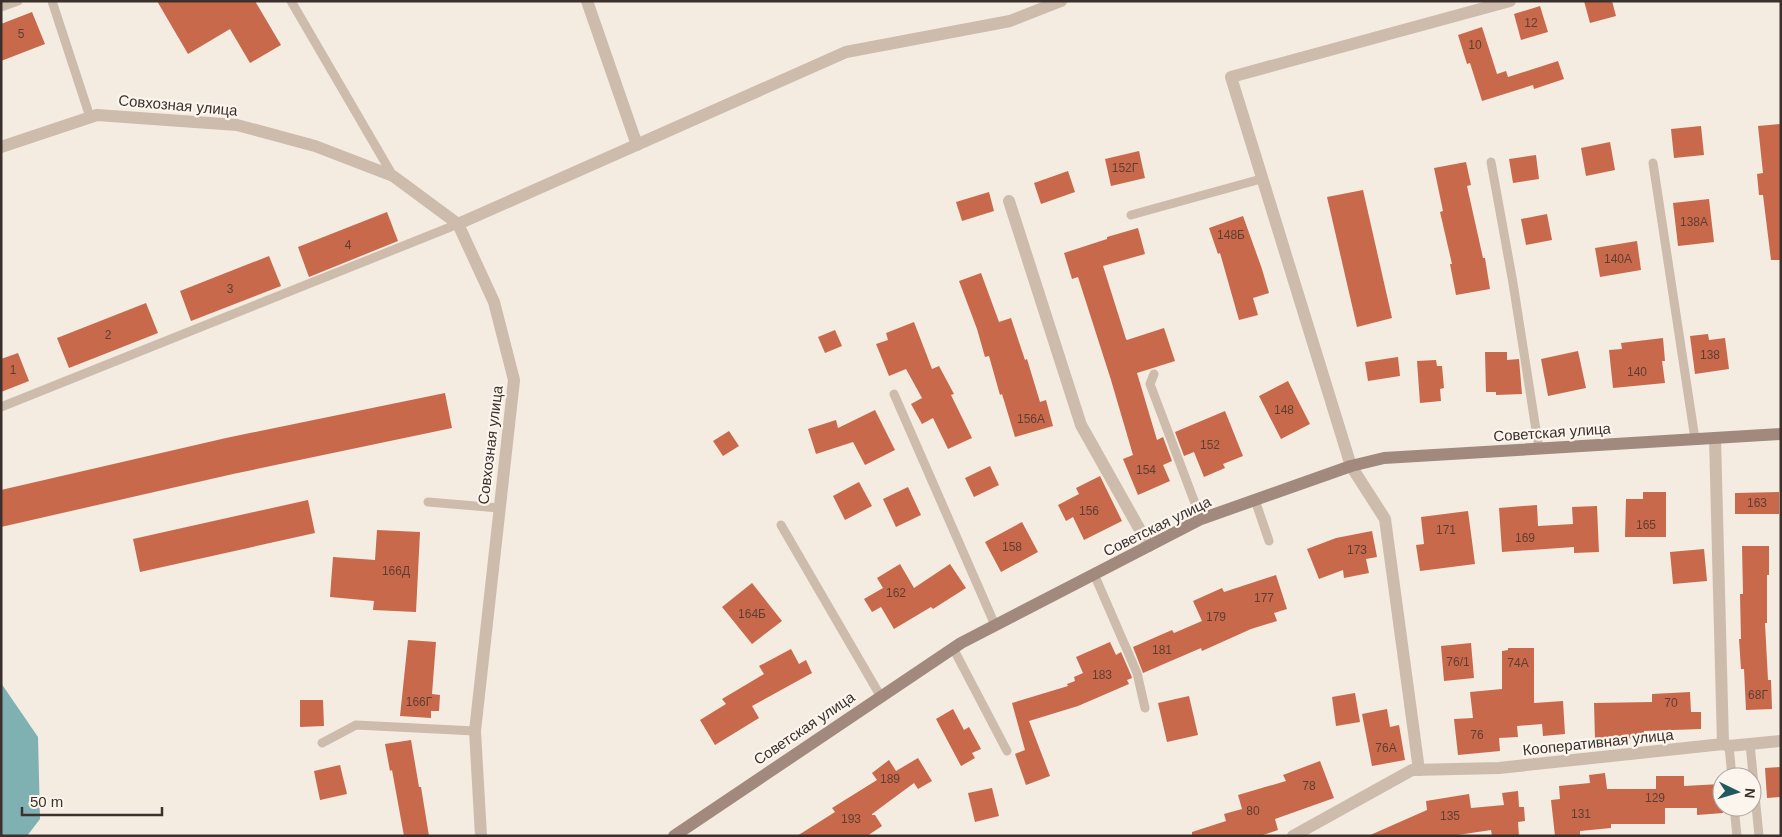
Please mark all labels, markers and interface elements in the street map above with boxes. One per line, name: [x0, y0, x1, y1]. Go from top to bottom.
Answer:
house number: 12: [1524, 16, 1538, 30]
house number: 5: [18, 27, 25, 41]
house number: 10: [1468, 38, 1482, 52]
street label: Совхозная улица: [118, 91, 239, 119]
house number: 152Г: [1112, 161, 1139, 175]
house number: 138А: [1680, 215, 1708, 229]
house number: 148Б: [1217, 228, 1245, 242]
house number: 4: [345, 238, 352, 252]
house number: 140А: [1604, 252, 1632, 266]
house number: 3: [227, 282, 234, 296]
house number: 2: [105, 328, 112, 342]
house number: 138: [1700, 348, 1720, 362]
house number: 1: [10, 363, 17, 377]
house number: 140: [1627, 365, 1647, 379]
street label: Совхозная улица: [474, 384, 506, 505]
house number: 148: [1274, 403, 1294, 417]
house number: 156А: [1017, 412, 1045, 426]
street label: Советская улица: [1493, 419, 1612, 445]
house number: 152: [1200, 438, 1220, 452]
house number: 154: [1136, 463, 1156, 477]
street label: Советская улица: [1100, 492, 1214, 559]
house number: 163: [1747, 496, 1767, 510]
house number: 156: [1079, 504, 1099, 518]
house number: 165: [1636, 518, 1656, 532]
house number: 171: [1436, 523, 1456, 537]
house number: 169: [1515, 531, 1535, 545]
house number: 158: [1002, 540, 1022, 554]
house number: 173: [1347, 543, 1367, 557]
house number: 166Д: [382, 564, 410, 578]
house number: 162: [886, 586, 906, 600]
house number: 177: [1254, 591, 1274, 605]
house number: 164Б: [738, 607, 766, 621]
house number: 179: [1206, 610, 1226, 624]
house number: 181: [1152, 643, 1172, 657]
house number: 76/1: [1446, 655, 1470, 669]
house number: 74А: [1507, 656, 1529, 670]
house number: 183: [1092, 668, 1112, 682]
street label: Советская улица: [750, 688, 858, 768]
house number: 68Г: [1748, 688, 1768, 702]
house number: 166Г: [406, 695, 433, 709]
house number: 70: [1664, 696, 1678, 710]
street label: Кооперативная улица: [1522, 726, 1675, 758]
house number: 76: [1470, 728, 1484, 742]
house number: 76А: [1375, 741, 1397, 755]
north arrow: [1712, 767, 1762, 817]
house number: 189: [880, 772, 900, 786]
house number: 78: [1302, 779, 1316, 793]
scale bar: [22, 784, 162, 816]
text: N: [1742, 787, 1758, 799]
house number: 129: [1645, 791, 1665, 805]
text: 50 m: [30, 793, 63, 810]
house number: 80: [1246, 804, 1260, 818]
house number: 131: [1571, 807, 1591, 821]
house number: 135: [1440, 809, 1460, 823]
house number: 193: [841, 812, 861, 826]

